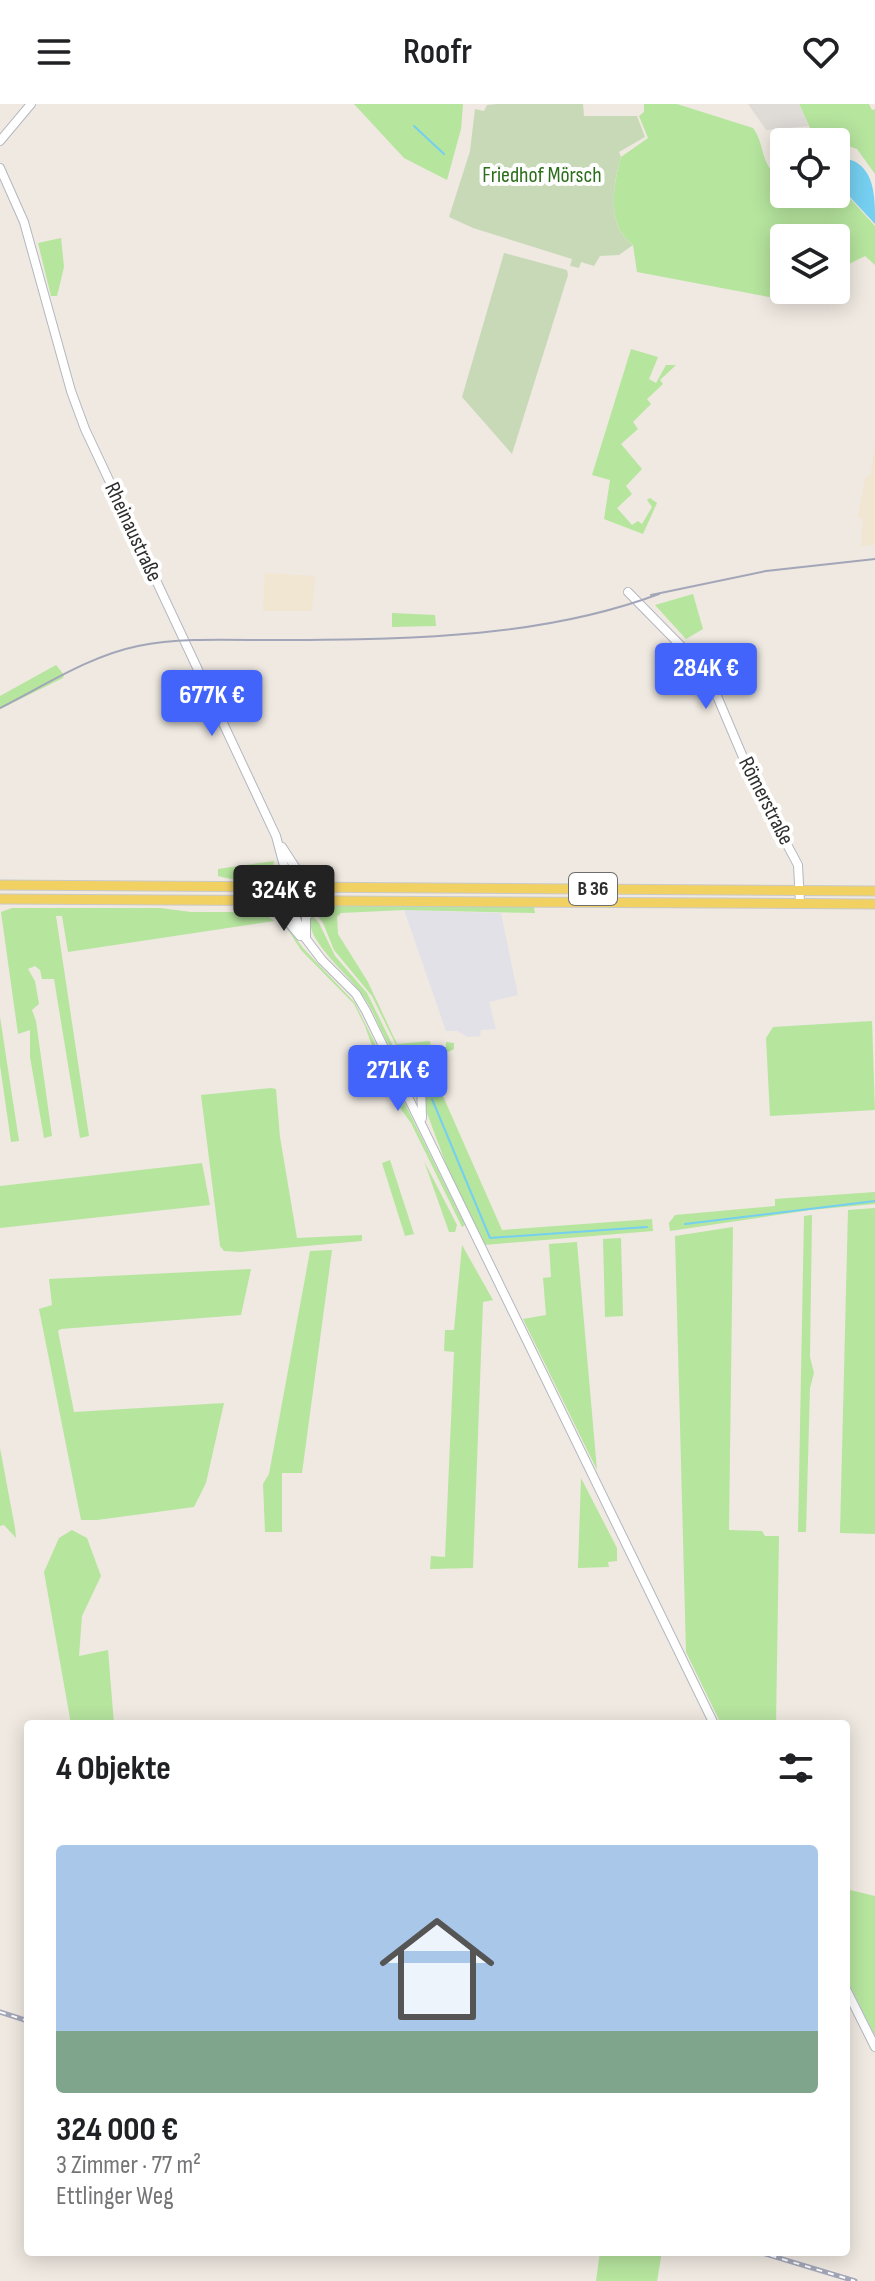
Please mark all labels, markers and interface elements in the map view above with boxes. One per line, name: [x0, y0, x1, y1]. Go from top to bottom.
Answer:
icon: menu: [32, 30, 76, 74]
icon: heart: [799, 30, 843, 74]
text: Roofr: [403, 31, 472, 74]
map controls: [770, 128, 850, 304]
button: locate: [770, 128, 850, 208]
park label: Friedhof Mörsch: [482, 162, 602, 189]
button: layers: [770, 224, 850, 304]
street label: Rheinaustraße: [98, 478, 168, 586]
pin: 284K €: [641, 643, 771, 711]
text: 284K €: [673, 653, 739, 684]
pin: 677K €: [147, 670, 277, 738]
text: 677K €: [179, 680, 245, 711]
street label: Römerstraße: [732, 752, 800, 850]
pin: 324K €: [219, 865, 349, 933]
road number: B 36: [569, 873, 617, 905]
text: 324K €: [251, 875, 317, 906]
pin: 271K €: [333, 1045, 463, 1113]
text: 271K €: [366, 1055, 430, 1086]
icon: filters: [774, 1746, 818, 1790]
text: 4 Objekte: [56, 1748, 171, 1789]
icon: home: [365, 1897, 509, 2041]
text: 324 000 €: [56, 2109, 178, 2150]
text: 3 Zimmer · 77 m²: [56, 2150, 201, 2181]
text: Ettlinger Weg: [56, 2181, 174, 2212]

